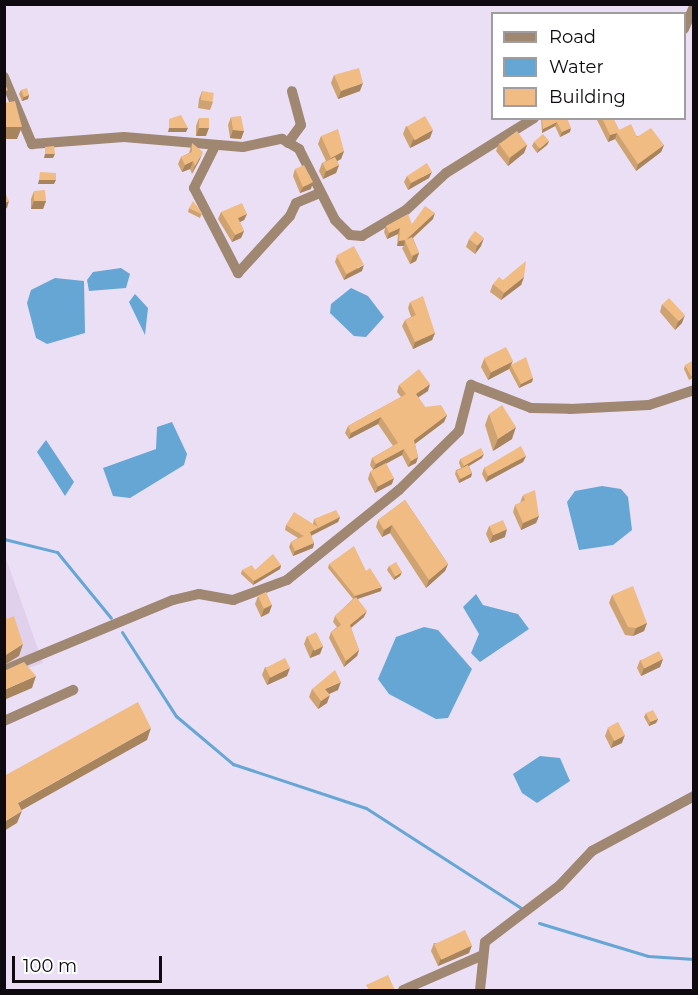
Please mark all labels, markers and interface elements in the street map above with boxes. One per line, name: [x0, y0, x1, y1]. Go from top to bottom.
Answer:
legend: [491, 12, 686, 120]
text: Road: [549, 26, 596, 48]
text: Water: [549, 56, 604, 78]
text: Building: [549, 86, 626, 108]
scale bar: [15, 944, 165, 982]
text: 100 m: [23, 955, 77, 977]

